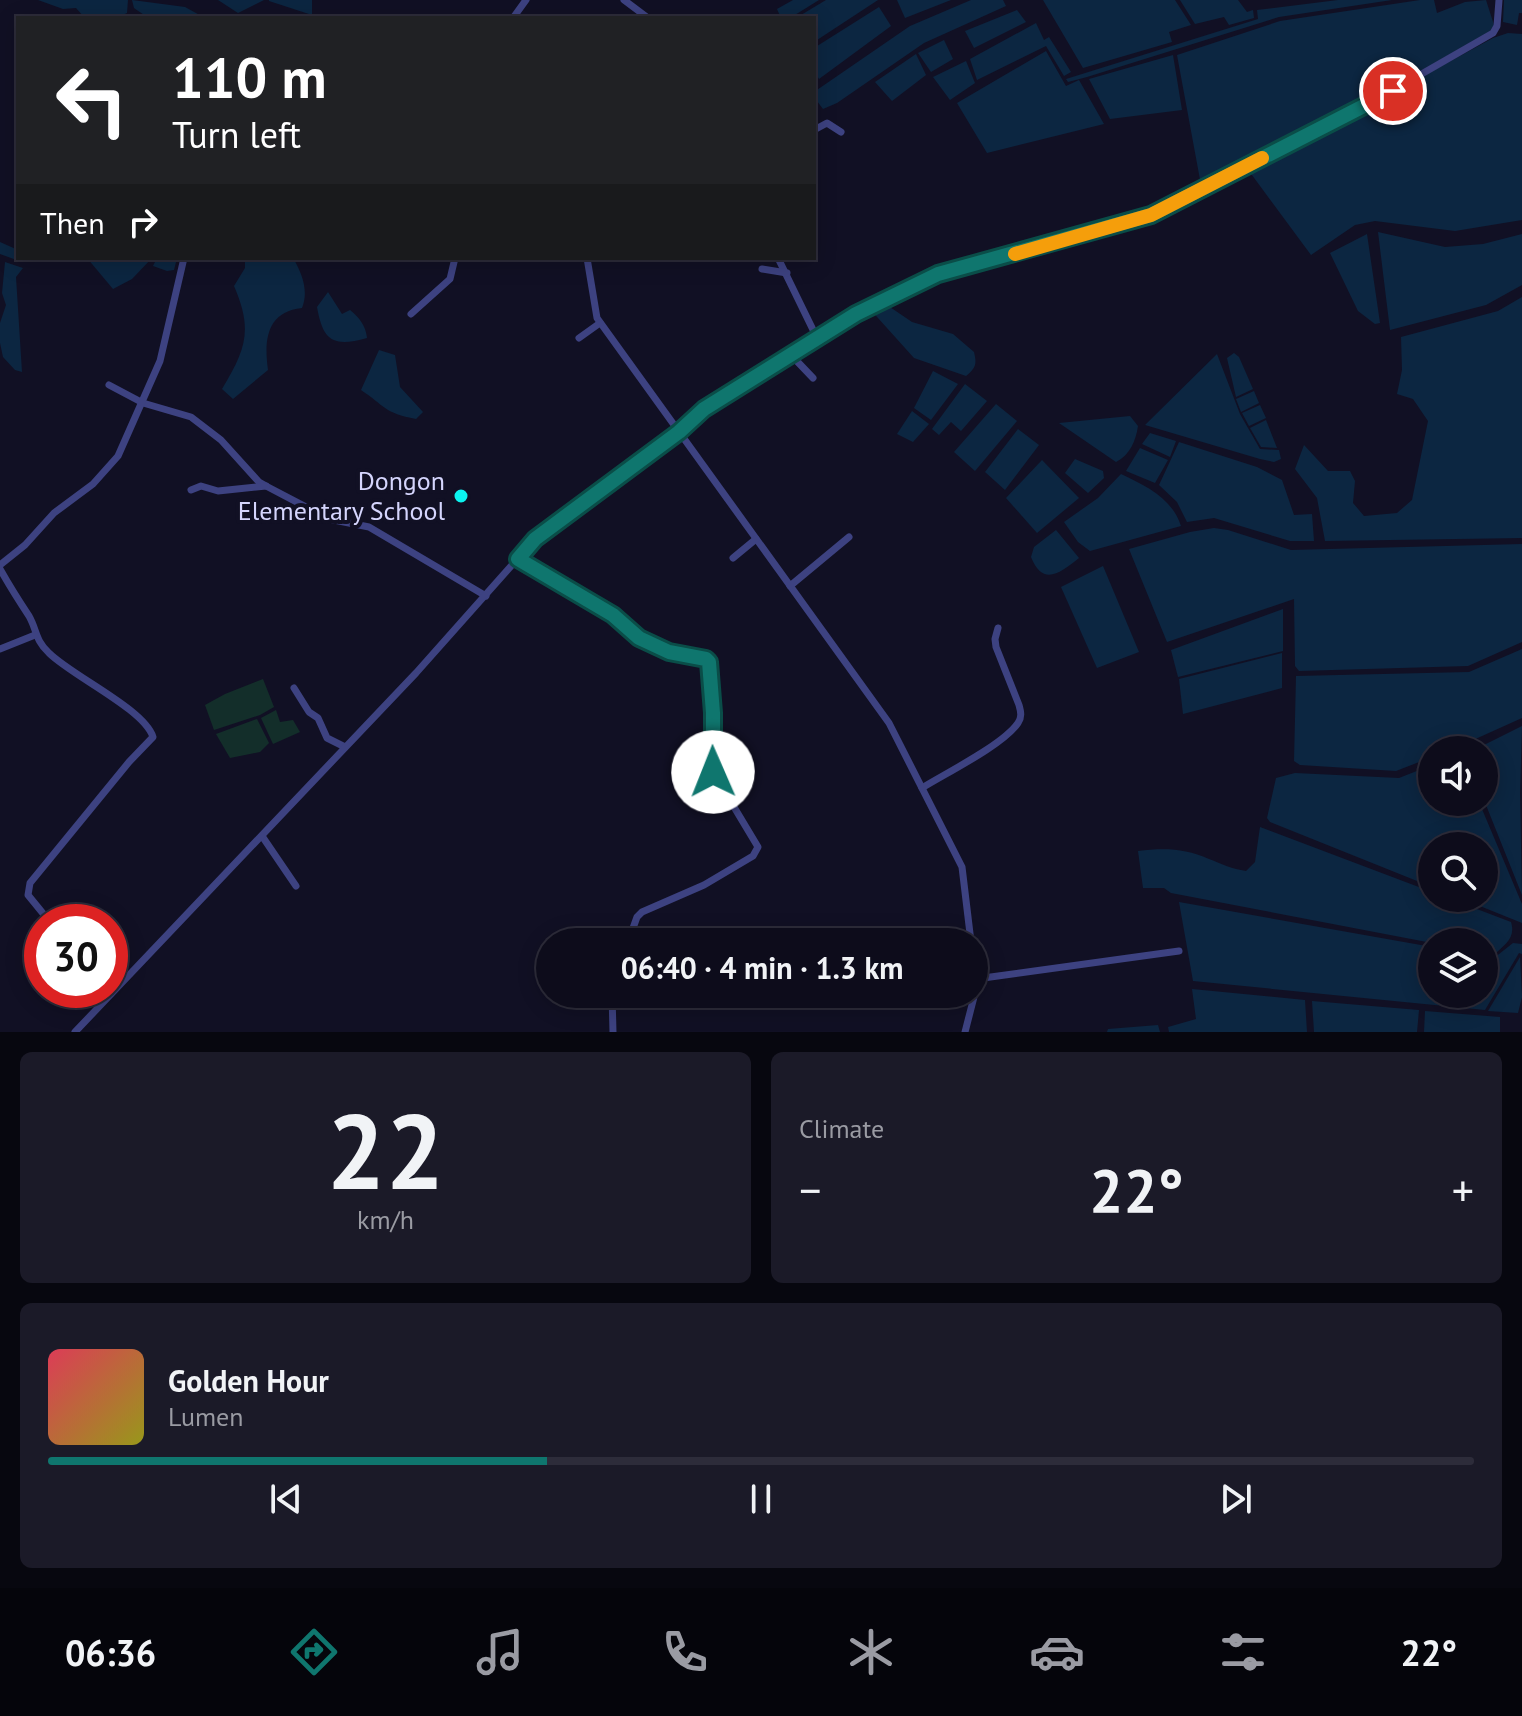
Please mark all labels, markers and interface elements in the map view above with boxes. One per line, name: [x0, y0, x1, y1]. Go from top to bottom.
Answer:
text: 110 m: [172, 41, 327, 113]
icon: left: [40, 48, 144, 152]
pin: [1359, 57, 1427, 125]
icon: arrive: [1371, 69, 1415, 113]
text: Turn left: [172, 111, 301, 158]
icon: right: [121, 200, 165, 244]
text: Then: [40, 203, 105, 242]
place label: Dongon Elementary School: [238, 464, 445, 527]
marker: Dongon Elementary School: [452, 487, 470, 505]
position arrow: [671, 730, 755, 814]
map controls: [1418, 736, 1498, 1008]
button: sound: [1418, 736, 1498, 816]
button: search: [1418, 832, 1498, 912]
speed limit sign: 30: [24, 904, 128, 1008]
button: layers: [1418, 928, 1498, 1008]
text: 06:40 · 4 min · 1.3 km: [621, 948, 903, 987]
text: 22: [327, 1083, 444, 1218]
text: Climate: [799, 1112, 884, 1145]
text: 22°: [1089, 1151, 1184, 1229]
text: −: [799, 1161, 821, 1218]
text: +: [1452, 1161, 1474, 1218]
text: km/h: [357, 1203, 414, 1236]
text: Golden Hour: [168, 1361, 329, 1400]
text: Lumen: [168, 1400, 243, 1433]
icon: previous: [264, 1477, 308, 1521]
icon: pause: [739, 1477, 783, 1521]
icon: next: [1214, 1477, 1258, 1521]
icon: directions: [286, 1624, 342, 1680]
icon: music: [472, 1624, 528, 1680]
icon: phone: [657, 1624, 713, 1680]
icon: climate: [843, 1624, 899, 1680]
icon: car: [1029, 1624, 1085, 1680]
icon: filters: [1215, 1624, 1271, 1680]
text: 06:36: [65, 1629, 156, 1676]
text: 22°: [1400, 1629, 1457, 1676]

